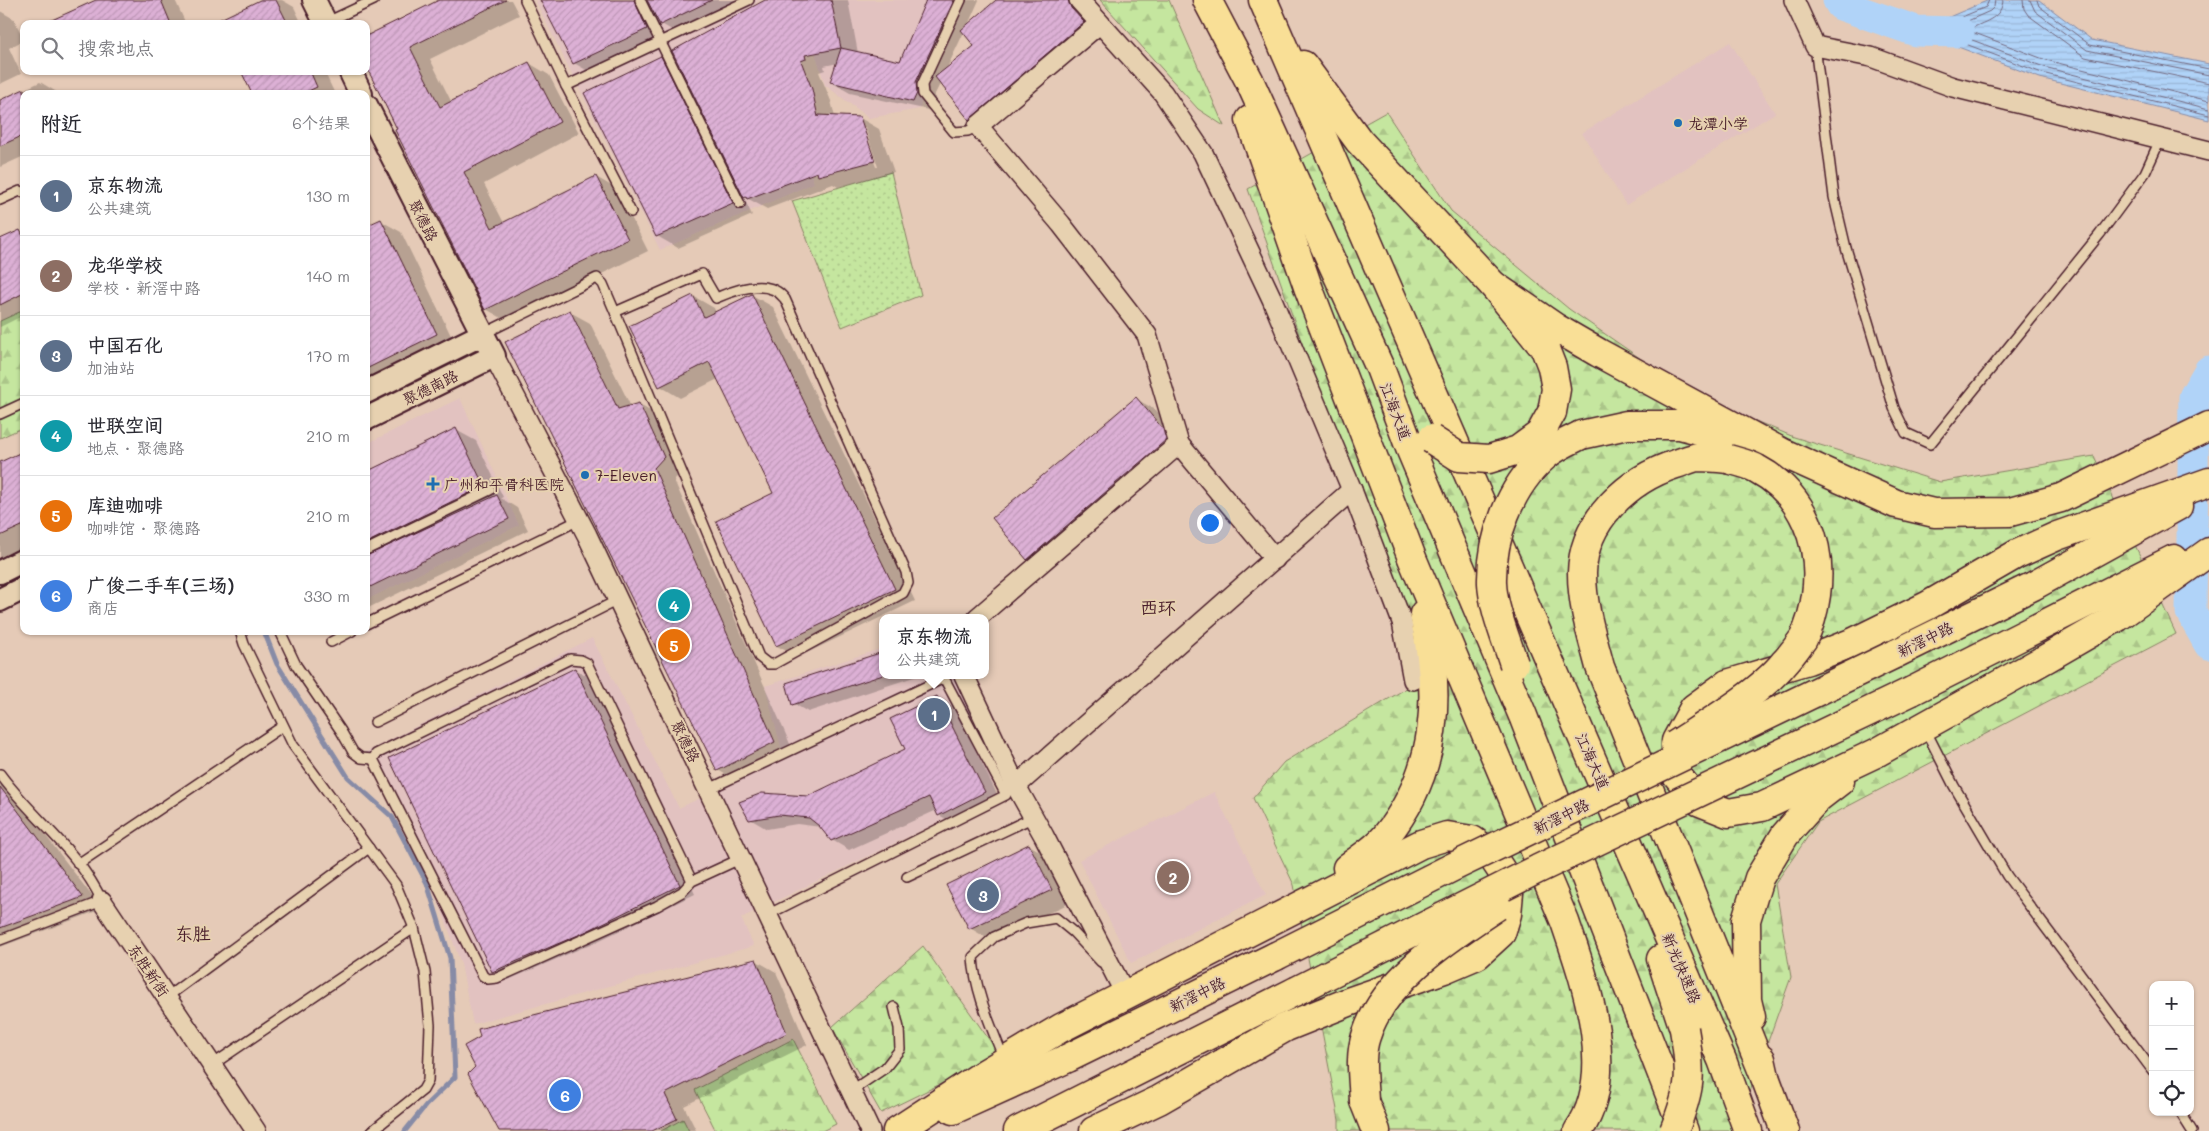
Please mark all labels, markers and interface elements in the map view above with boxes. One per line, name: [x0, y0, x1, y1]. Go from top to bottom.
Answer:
search box: [20, 20, 370, 75]
icon: search: [38, 34, 66, 62]
text: 搜索地点: [78, 35, 154, 60]
text: 附近: [40, 109, 82, 136]
text: 6个结果: [292, 112, 350, 133]
place label: 龙潭小学: [1688, 113, 1748, 133]
marker: 龙潭小学: [1672, 117, 1684, 129]
text: 京东物流: [87, 172, 163, 197]
text: 1: [52, 185, 60, 206]
text: 130 m: [306, 185, 350, 206]
street label: 聚德路: [405, 195, 443, 245]
text: 公共建筑: [87, 197, 151, 218]
text: 龙华学校: [87, 252, 163, 277]
text: 2: [52, 265, 60, 286]
text: 140 m: [306, 265, 350, 286]
text: 学校 · 新滘中路: [87, 277, 200, 298]
text: 中国石化: [87, 332, 163, 357]
text: 3: [51, 345, 61, 366]
text: 170 m: [306, 345, 350, 366]
text: 加油站: [87, 357, 135, 378]
street label: 聚德南路: [399, 365, 461, 409]
street label: 江海大道: [1376, 379, 1416, 443]
text: 世联空间: [87, 412, 163, 437]
text: 4: [51, 425, 61, 446]
text: 210 m: [306, 425, 350, 446]
text: 地点 · 聚德路: [87, 437, 184, 458]
place label: 7-Eleven: [595, 465, 657, 485]
marker: 7-Eleven: [579, 469, 591, 481]
place label: 广州和平骨科医院: [444, 474, 564, 494]
marker: 广州和平骨科医院: [426, 477, 440, 491]
text: 库迪咖啡: [87, 492, 163, 517]
text: 5: [51, 505, 61, 526]
text: 210 m: [306, 505, 350, 526]
your location: [1197, 510, 1223, 536]
text: 咖啡馆 · 聚德路: [87, 517, 200, 538]
text: 广俊二手车(三场): [87, 572, 234, 597]
text: 6: [51, 585, 61, 606]
text: 330 m: [304, 585, 350, 606]
pin: 4: [658, 586, 690, 624]
district label: 西环: [1140, 595, 1176, 619]
text: 商店: [87, 597, 119, 618]
popup: [879, 614, 989, 679]
street label: 新滘中路: [1894, 617, 1956, 661]
text: 京东物流: [896, 623, 972, 648]
pin: 5: [658, 626, 690, 664]
text: 公共建筑: [896, 648, 960, 669]
pin: 1: [918, 695, 950, 733]
street label: 聚德路: [667, 716, 705, 766]
street label: 江海大道: [1572, 730, 1614, 792]
street label: 新滘中路: [1530, 794, 1592, 838]
pin: 2: [1157, 858, 1189, 896]
pin: 3: [967, 876, 999, 914]
district label: 东胜: [175, 921, 211, 945]
street label: 新光快速路: [1658, 930, 1706, 1006]
street label: 东胜新街: [124, 940, 174, 1000]
street label: 新滘中路: [1166, 972, 1228, 1016]
map controls: [2149, 981, 2194, 1116]
button: +: [2149, 981, 2194, 1026]
button: −: [2149, 1026, 2194, 1071]
button: locate: [2149, 1071, 2194, 1116]
pin: 6: [549, 1076, 581, 1114]

